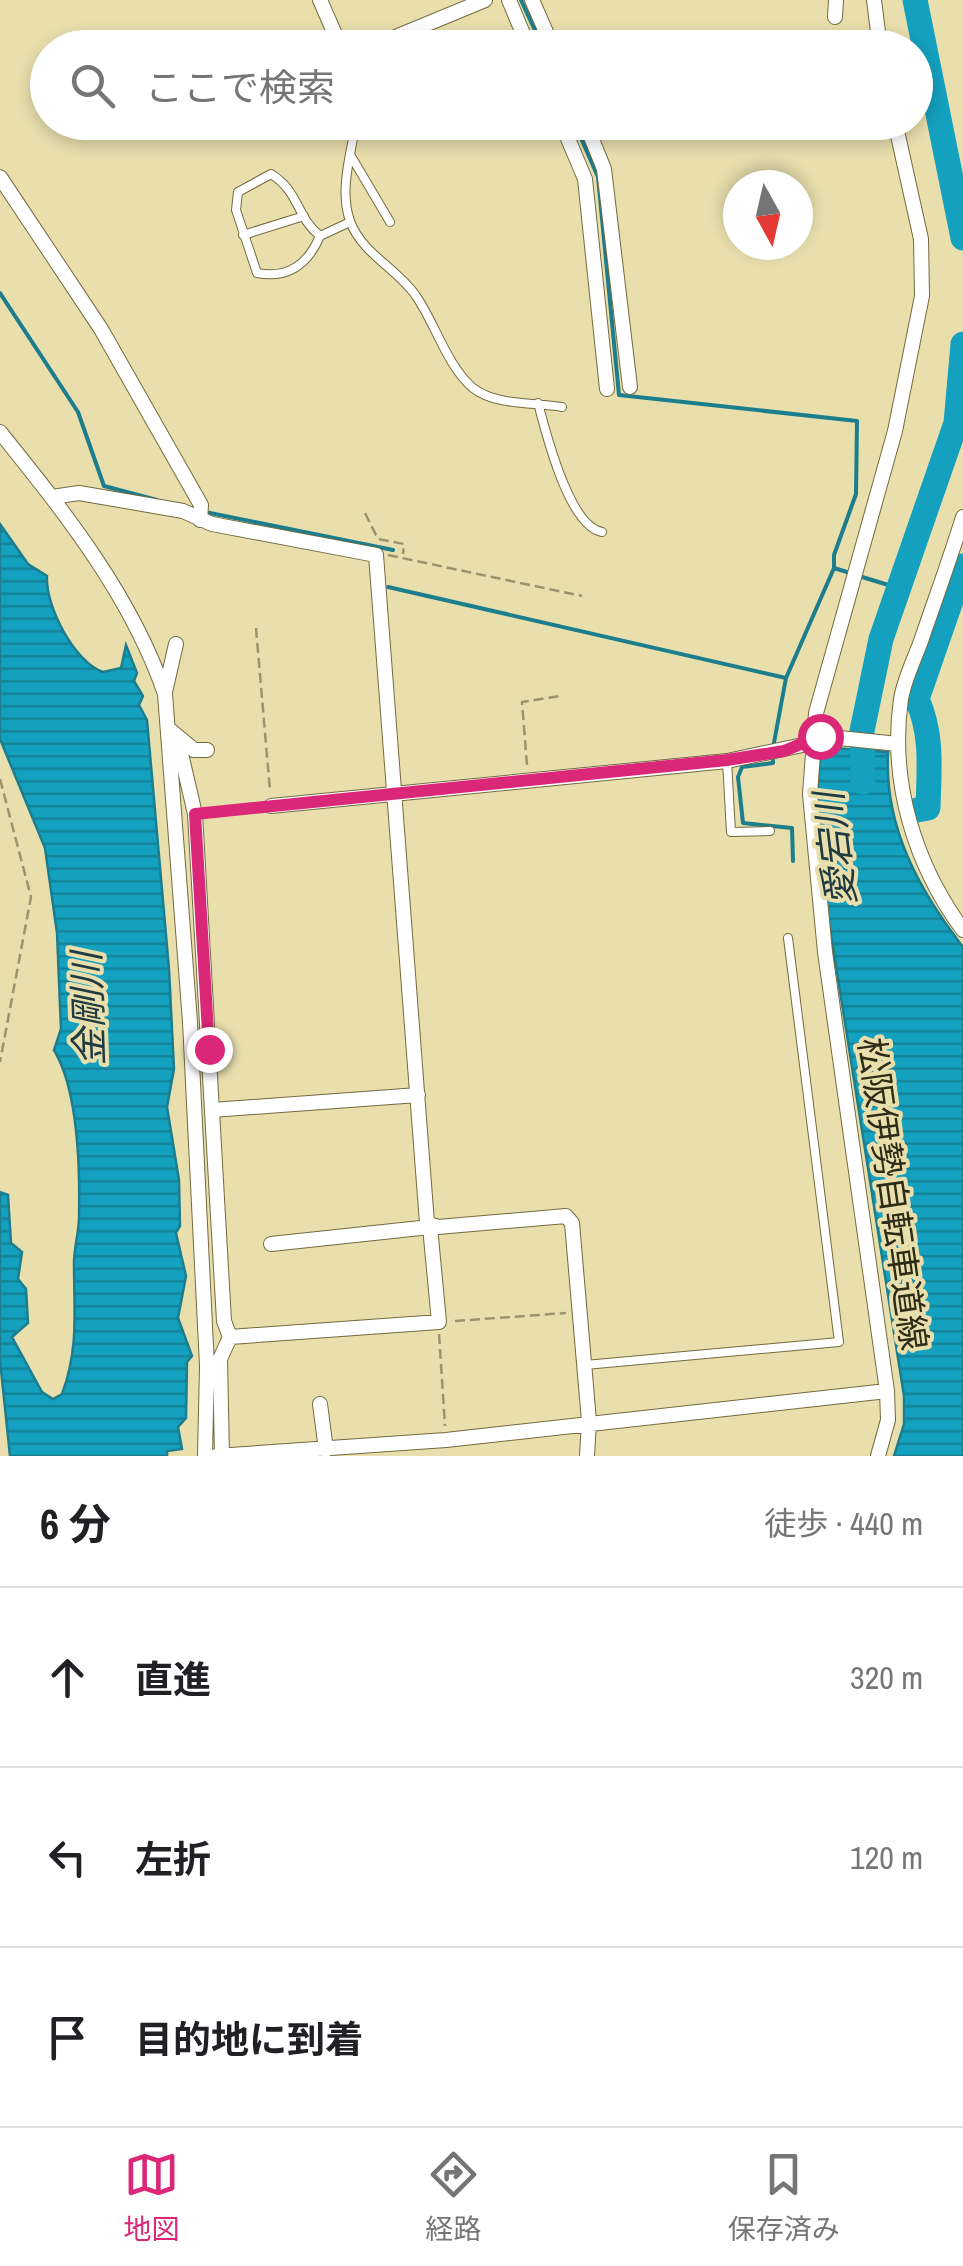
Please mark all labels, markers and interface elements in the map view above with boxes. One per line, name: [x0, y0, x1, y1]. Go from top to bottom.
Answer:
search box: [30, 30, 933, 140]
icon: search: [65, 58, 120, 113]
text: ここで検索: [145, 62, 335, 113]
north arrow: [723, 170, 813, 260]
route start: [798, 714, 844, 760]
water label: 愛宕川: [802, 785, 867, 909]
water label: 金剛川: [60, 947, 115, 1067]
route end: [187, 1027, 233, 1073]
street label: 松阪伊勢自転車道線: [848, 1035, 938, 1353]
text: 6 分: [40, 1496, 111, 1552]
text: 徒歩 · 440 m: [764, 1502, 923, 1545]
icon: ahead: [40, 1650, 95, 1705]
text: 直進: [135, 1654, 211, 1705]
text: 320 m: [850, 1656, 923, 1699]
icon: left: [40, 1830, 95, 1885]
text: 左折: [135, 1834, 211, 1885]
text: 120 m: [850, 1836, 923, 1879]
icon: arrive: [40, 2010, 95, 2065]
text: 目的地に到着: [135, 2014, 363, 2065]
tab: 地図: [123, 2147, 179, 2248]
tab: 経路: [425, 2147, 482, 2248]
tab: 保存済み: [728, 2147, 840, 2248]

